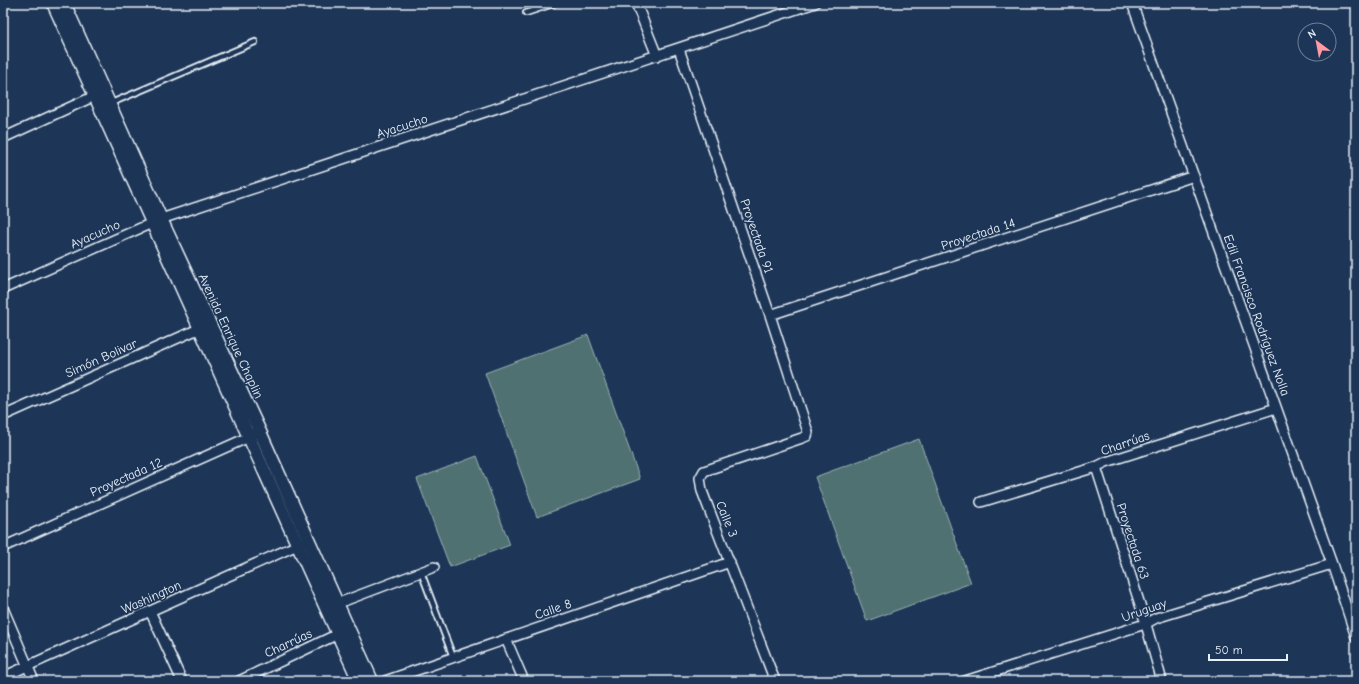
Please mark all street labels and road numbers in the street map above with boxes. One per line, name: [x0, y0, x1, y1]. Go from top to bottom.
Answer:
street label: Ayacucho: [375, 111, 430, 141]
street label: Proyectada 91: [737, 197, 777, 275]
street label: Proyectada 14: [939, 215, 1017, 253]
street label: Ayacucho: [68, 216, 122, 252]
street label: Edil Francisco Rodríguez Nolla: [1221, 232, 1293, 398]
street label: Avenida Enrique Chaplin: [195, 271, 267, 401]
street label: Simón Bolivar: [63, 335, 140, 381]
street label: Charrúas: [1099, 428, 1151, 458]
street label: Proyectada 12: [88, 454, 165, 500]
street label: Calle 3: [713, 499, 741, 539]
street label: Proyectada 63: [1114, 501, 1152, 581]
street label: Washington: [119, 577, 183, 617]
street label: Uruguay: [1119, 595, 1169, 625]
street label: Calle 8: [533, 596, 574, 622]
street label: Charrúas: [262, 625, 314, 661]

